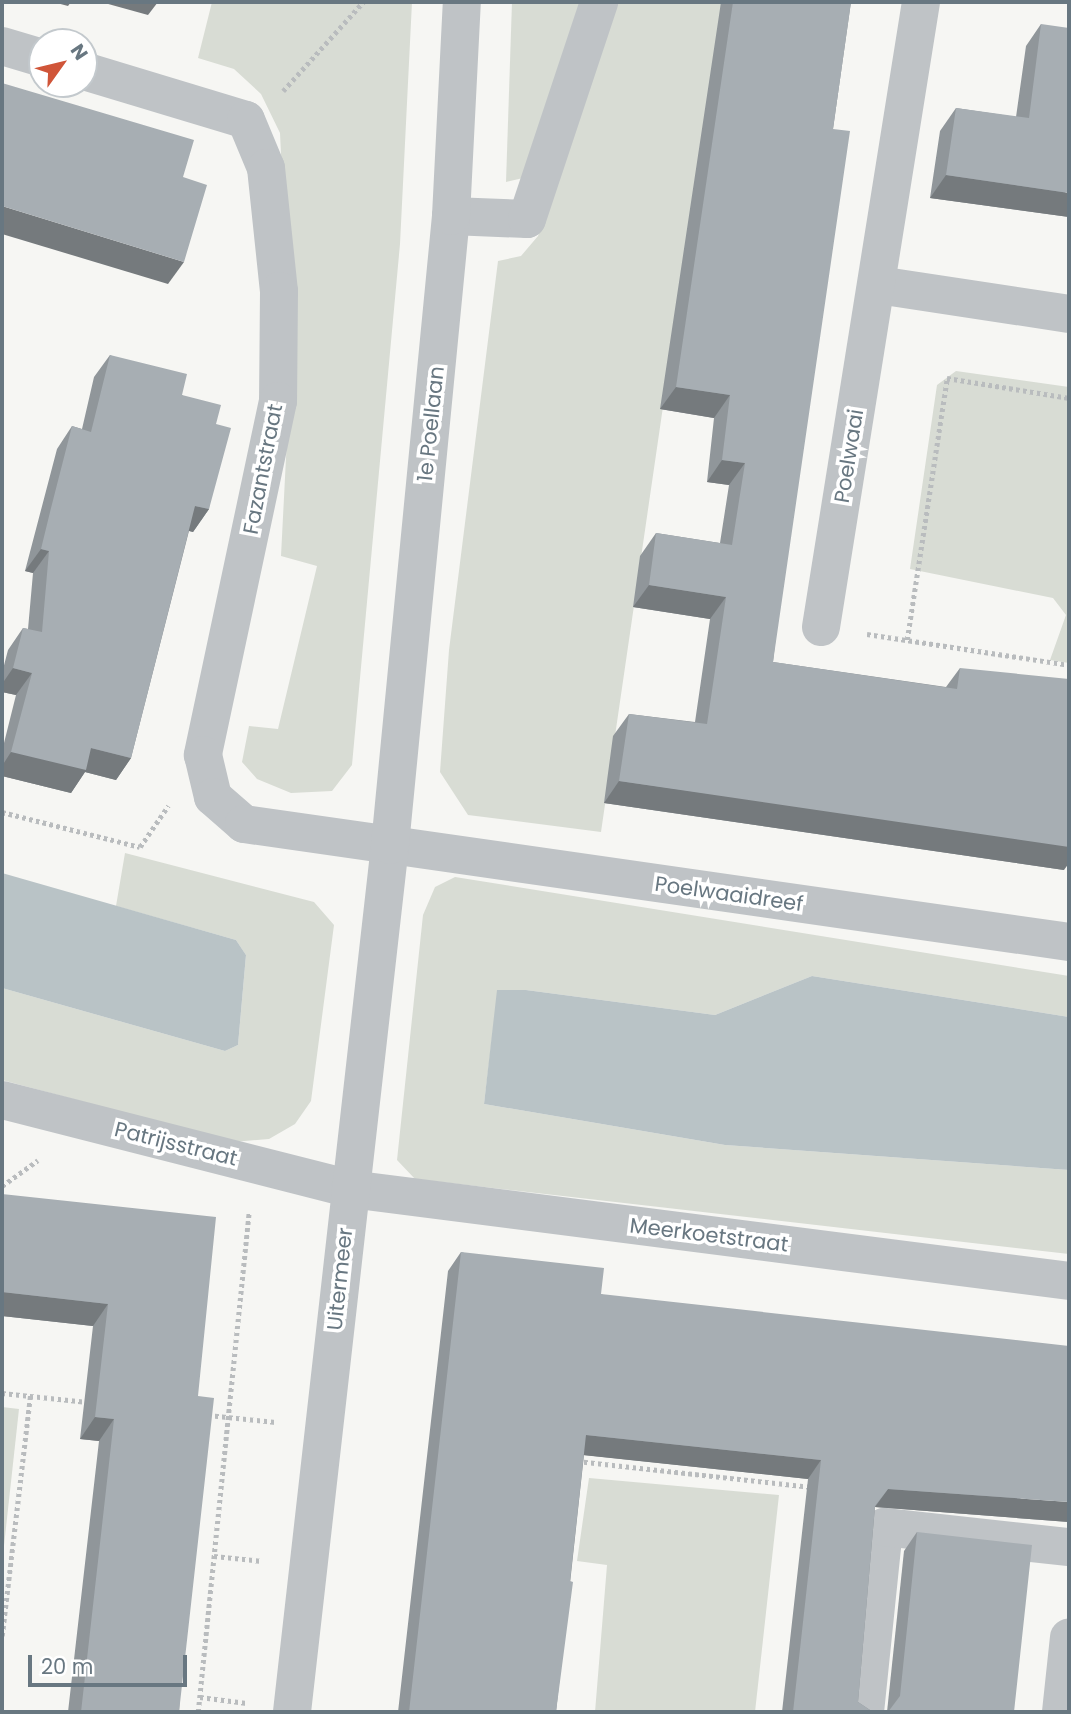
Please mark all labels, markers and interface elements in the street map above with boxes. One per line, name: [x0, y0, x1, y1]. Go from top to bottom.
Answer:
north arrow: [28, 28, 98, 98]
text: N: [64, 39, 94, 66]
street label: 1e Poellaan: [412, 365, 450, 483]
street label: Fazantstraat: [238, 402, 288, 536]
street label: Poelwaai: [829, 407, 869, 505]
street label: Poelwaaidreef: [653, 871, 805, 917]
street label: Patrijsstraat: [112, 1117, 240, 1171]
street label: Meerkoetstraat: [628, 1213, 790, 1257]
street label: Uitermeer: [322, 1226, 358, 1332]
scale bar: [32, 1640, 191, 1684]
text: 20 m: [41, 1652, 94, 1681]

